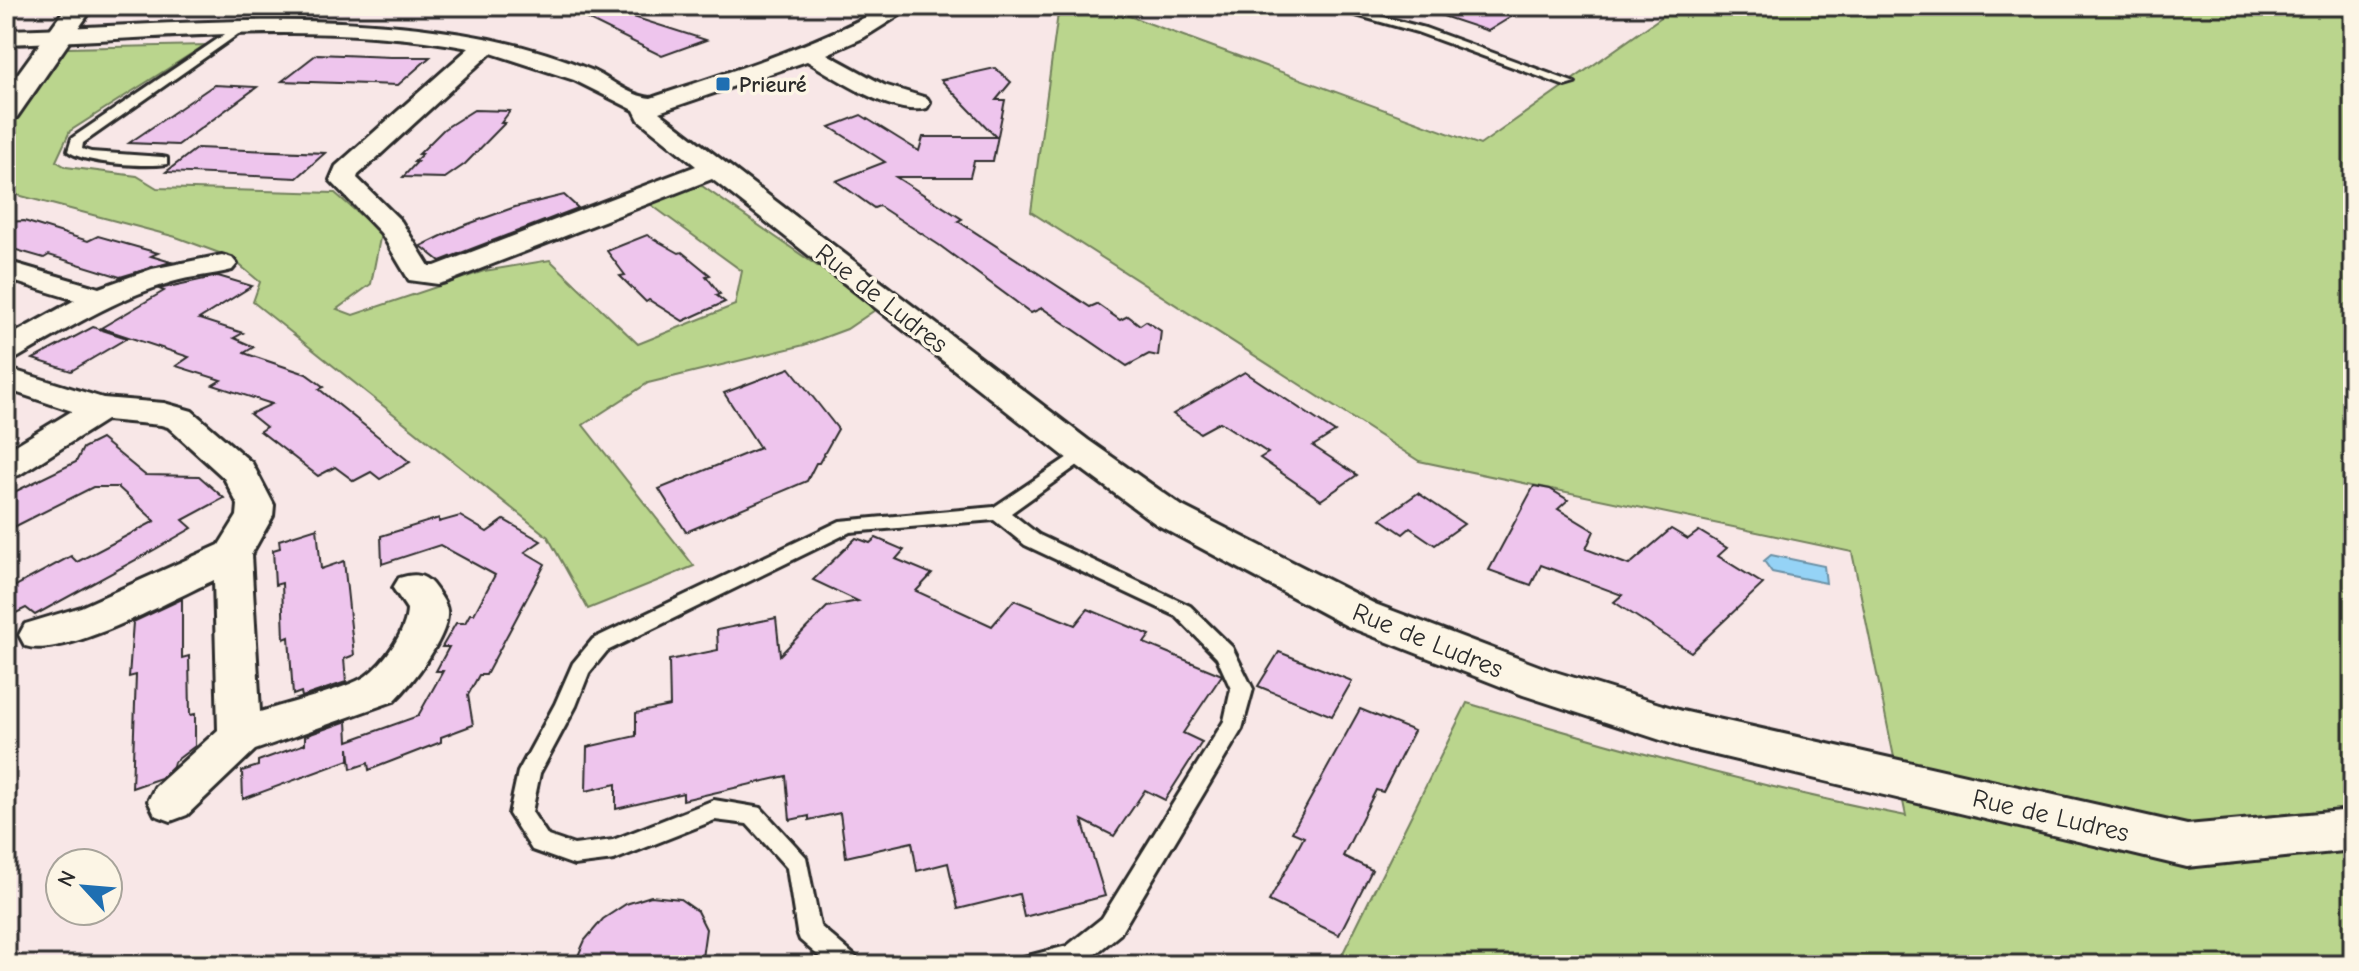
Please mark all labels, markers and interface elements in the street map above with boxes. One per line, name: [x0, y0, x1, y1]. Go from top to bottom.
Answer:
place label: Prieuré: [739, 72, 807, 98]
marker: Prieuré: [714, 75, 732, 93]
street label: Rue de Ludres: [809, 238, 953, 360]
street label: Rue de Ludres: [1348, 597, 1507, 685]
street label: Rue de Ludres: [1970, 783, 2132, 849]
north arrow: [44, 847, 124, 927]
text: N: [52, 867, 82, 891]

